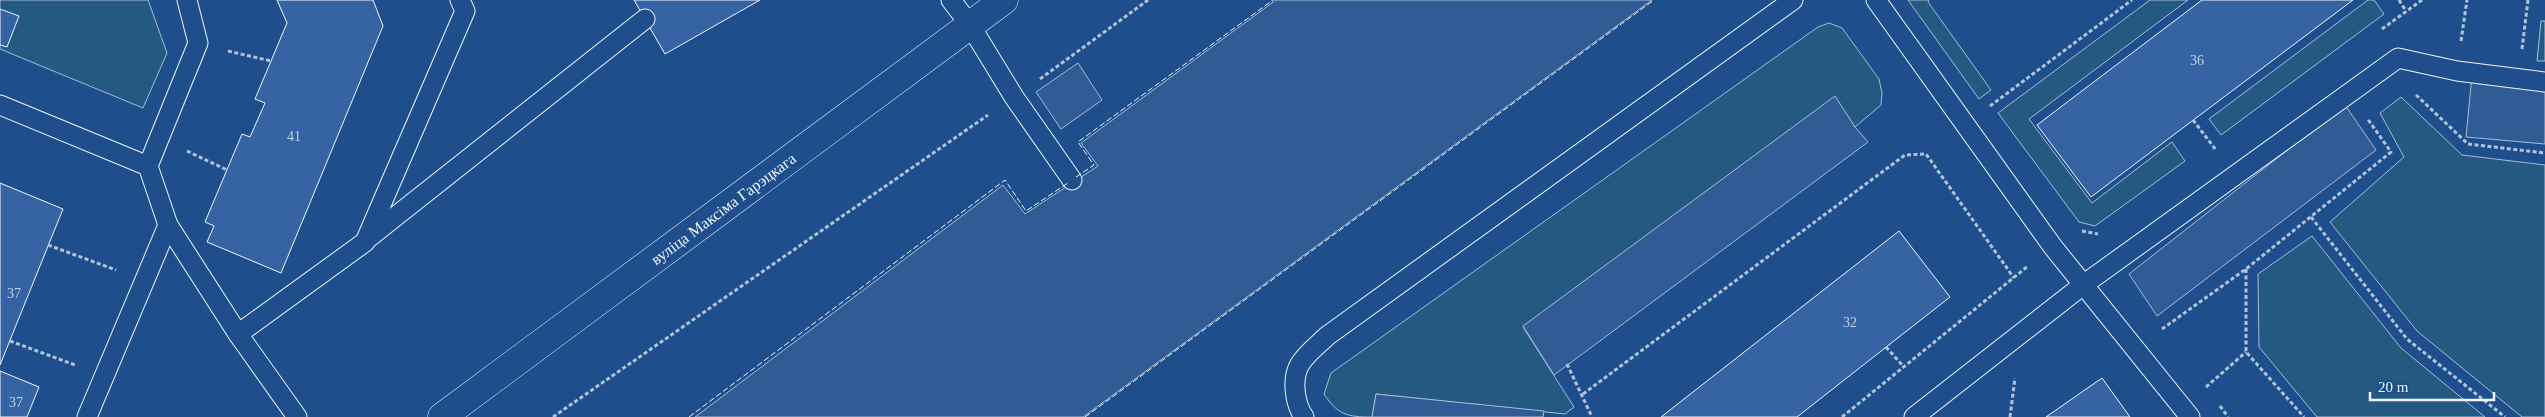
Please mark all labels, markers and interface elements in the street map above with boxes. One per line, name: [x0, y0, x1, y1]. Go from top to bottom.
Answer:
house number: 36: [2190, 53, 2204, 68]
house number: 41: [287, 129, 301, 144]
street label: вуліца Максіма Гарэцкага: [647, 149, 799, 268]
house number: 37: [7, 286, 21, 301]
house number: 32: [1843, 315, 1857, 330]
scale bar: [2370, 370, 2494, 402]
text: 20 m: [2378, 379, 2409, 395]
house number: 37: [9, 395, 23, 410]

